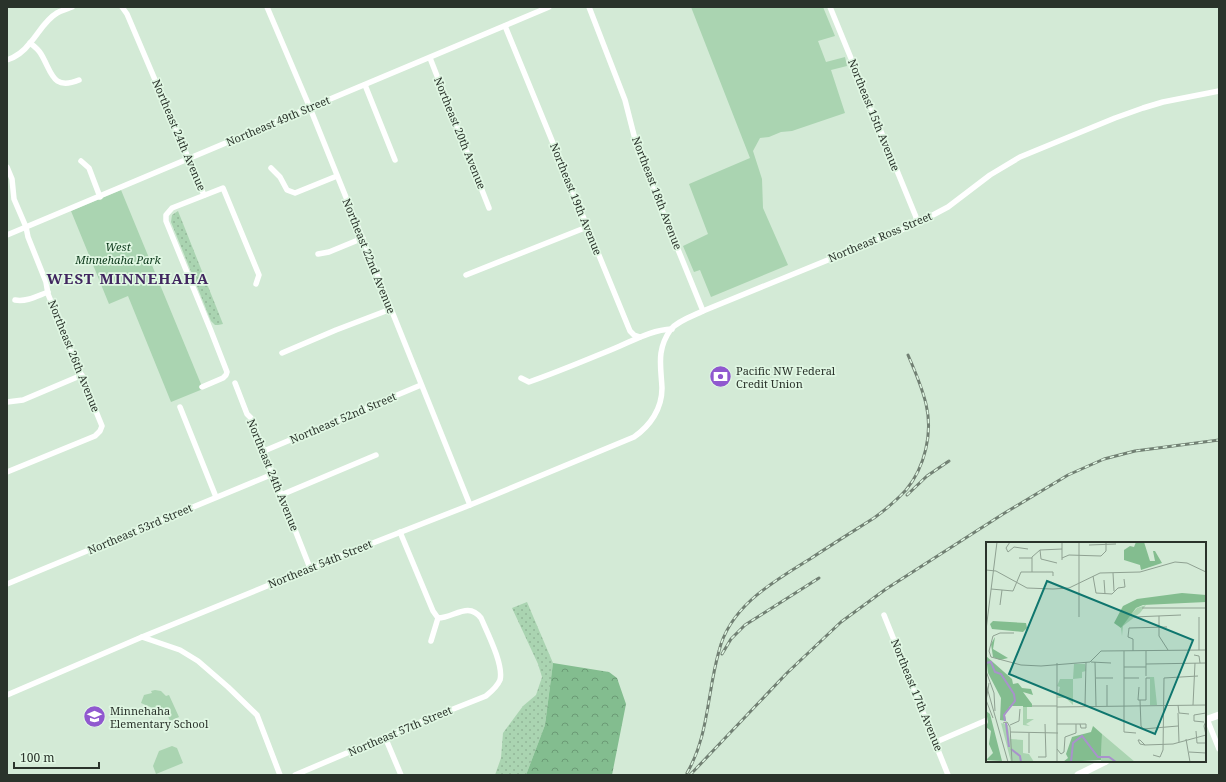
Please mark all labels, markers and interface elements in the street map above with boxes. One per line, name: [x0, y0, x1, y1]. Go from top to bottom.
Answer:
street label: Northeast 15th Avenue: [845, 56, 904, 173]
street label: Northeast 20th Avenue: [431, 74, 490, 191]
street label: Northeast 24th Avenue: [149, 77, 210, 193]
street label: Northeast 49th Street: [224, 92, 332, 149]
street label: Northeast 18th Avenue: [629, 134, 686, 252]
street label: Northeast 19th Avenue: [547, 140, 606, 257]
street label: Northeast 22nd Avenue: [339, 196, 399, 316]
street label: Northeast Ross Street: [826, 208, 934, 265]
park label: West Minnehaha Park: [74, 239, 162, 267]
district label: WEST MINNEHAHA: [47, 268, 209, 288]
street label: Northeast 26th Avenue: [45, 297, 104, 414]
place label: Pacific NW Federal Credit Union: [736, 363, 836, 391]
bank icon: Pacific NW Federal Credit Union: [708, 364, 734, 390]
street label: Northeast 52nd Street: [287, 388, 398, 447]
street label: Northeast 24th Avenue: [244, 416, 303, 533]
street label: Northeast 53rd Street: [85, 500, 195, 557]
street label: Northeast 54th Street: [265, 536, 374, 591]
inset map: [986, 542, 1206, 762]
street label: Northeast 17th Avenue: [888, 636, 947, 753]
street label: Northeast 57th Street: [346, 702, 454, 759]
place label: Minnehaha Elementary School: [110, 703, 209, 731]
school or university icon: Minnehaha Elementary School: [82, 704, 108, 730]
scale bar: [14, 744, 99, 770]
text: 100 m: [20, 749, 55, 766]

